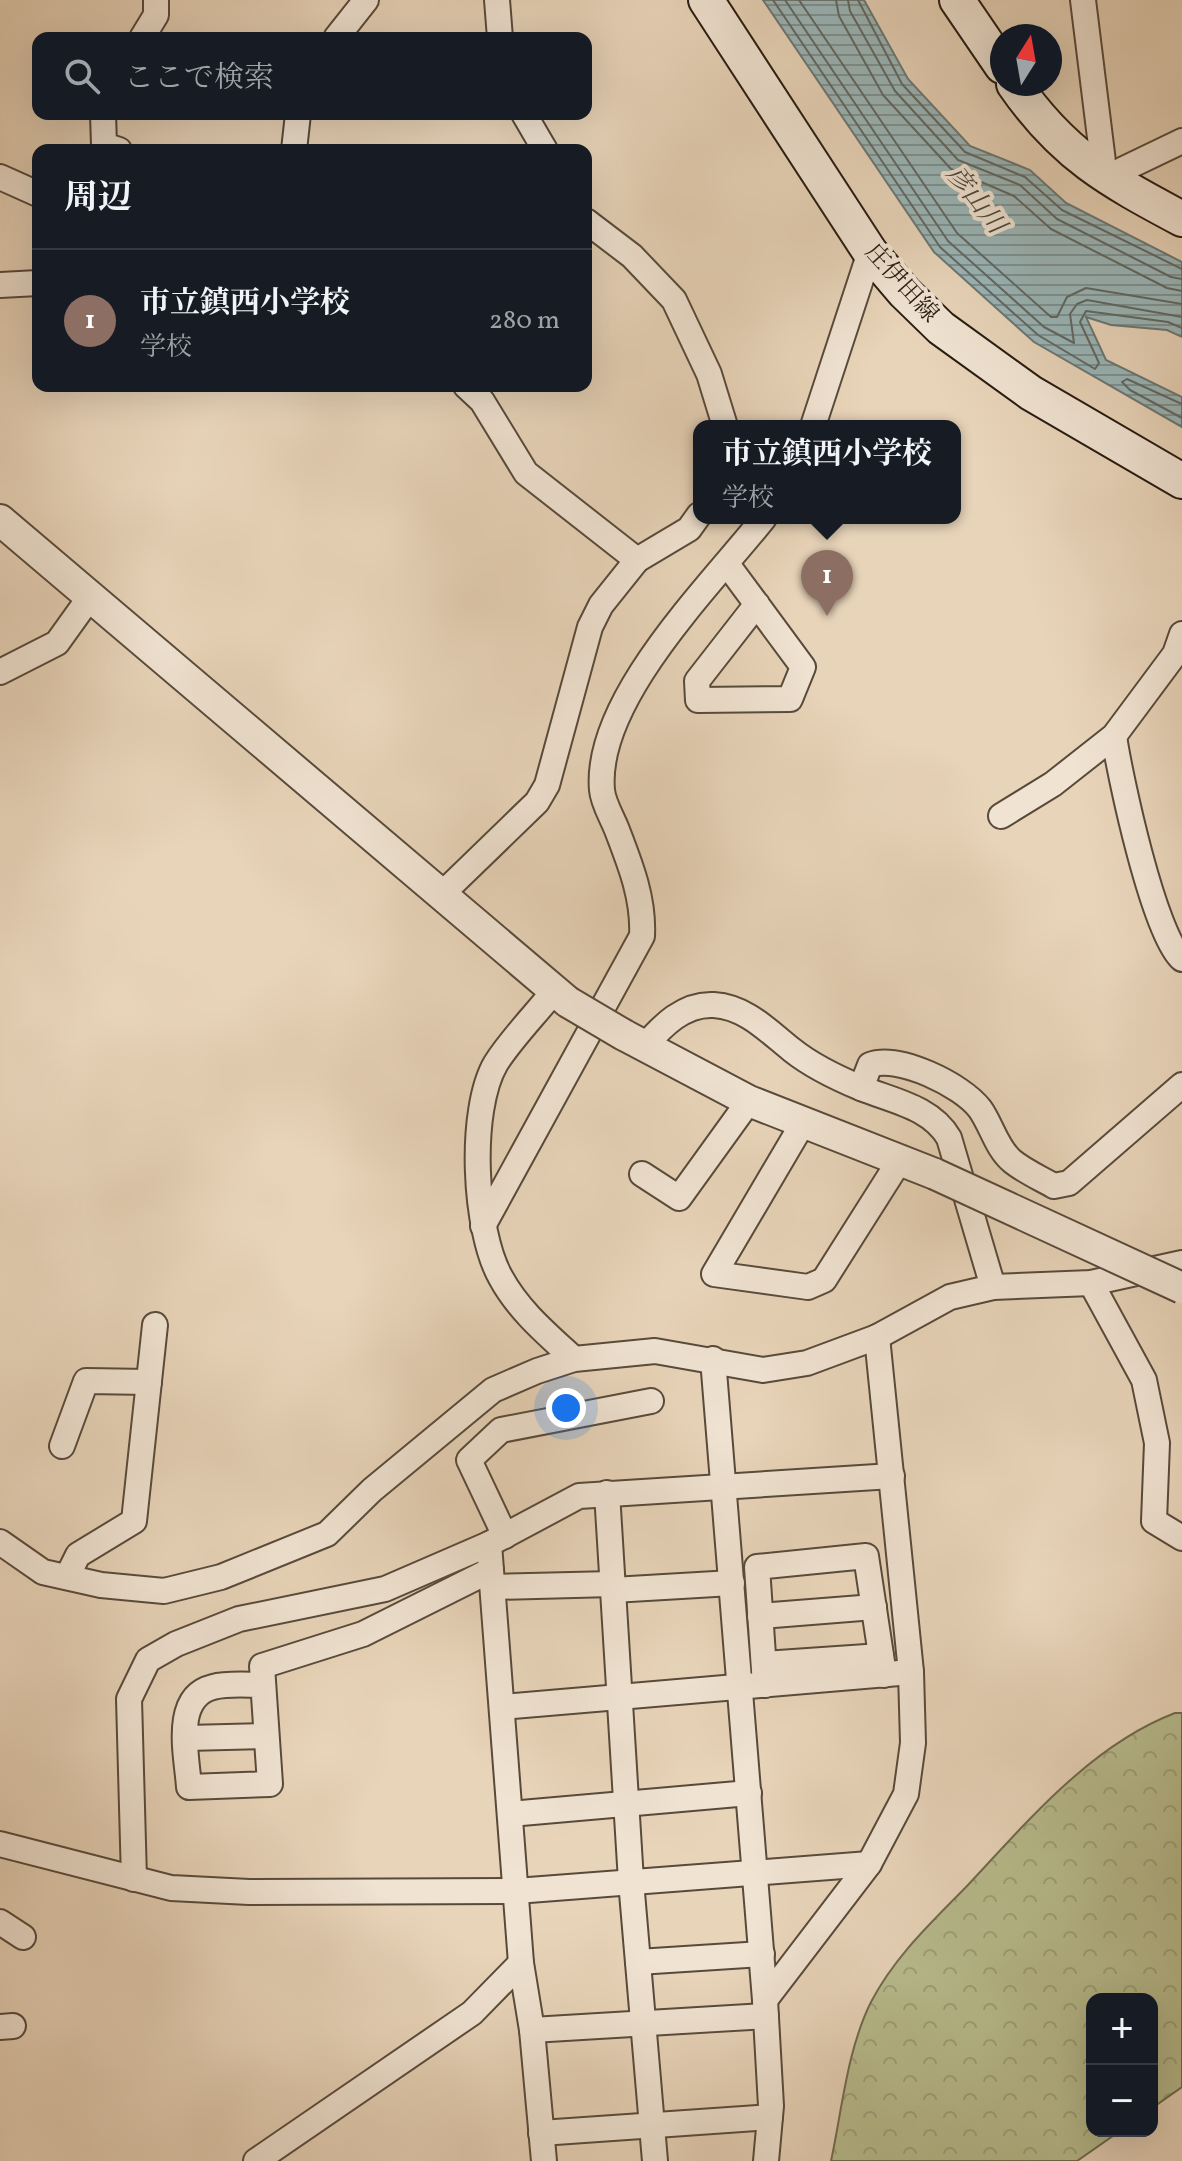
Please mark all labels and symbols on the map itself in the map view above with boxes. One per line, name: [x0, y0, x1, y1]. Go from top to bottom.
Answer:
north arrow: [990, 24, 1062, 96]
water label: 彦山川: [937, 158, 1015, 244]
street label: 庄伊田線: [856, 237, 946, 331]
pin: 1: [801, 550, 853, 616]
your location: [546, 1388, 586, 1428]

